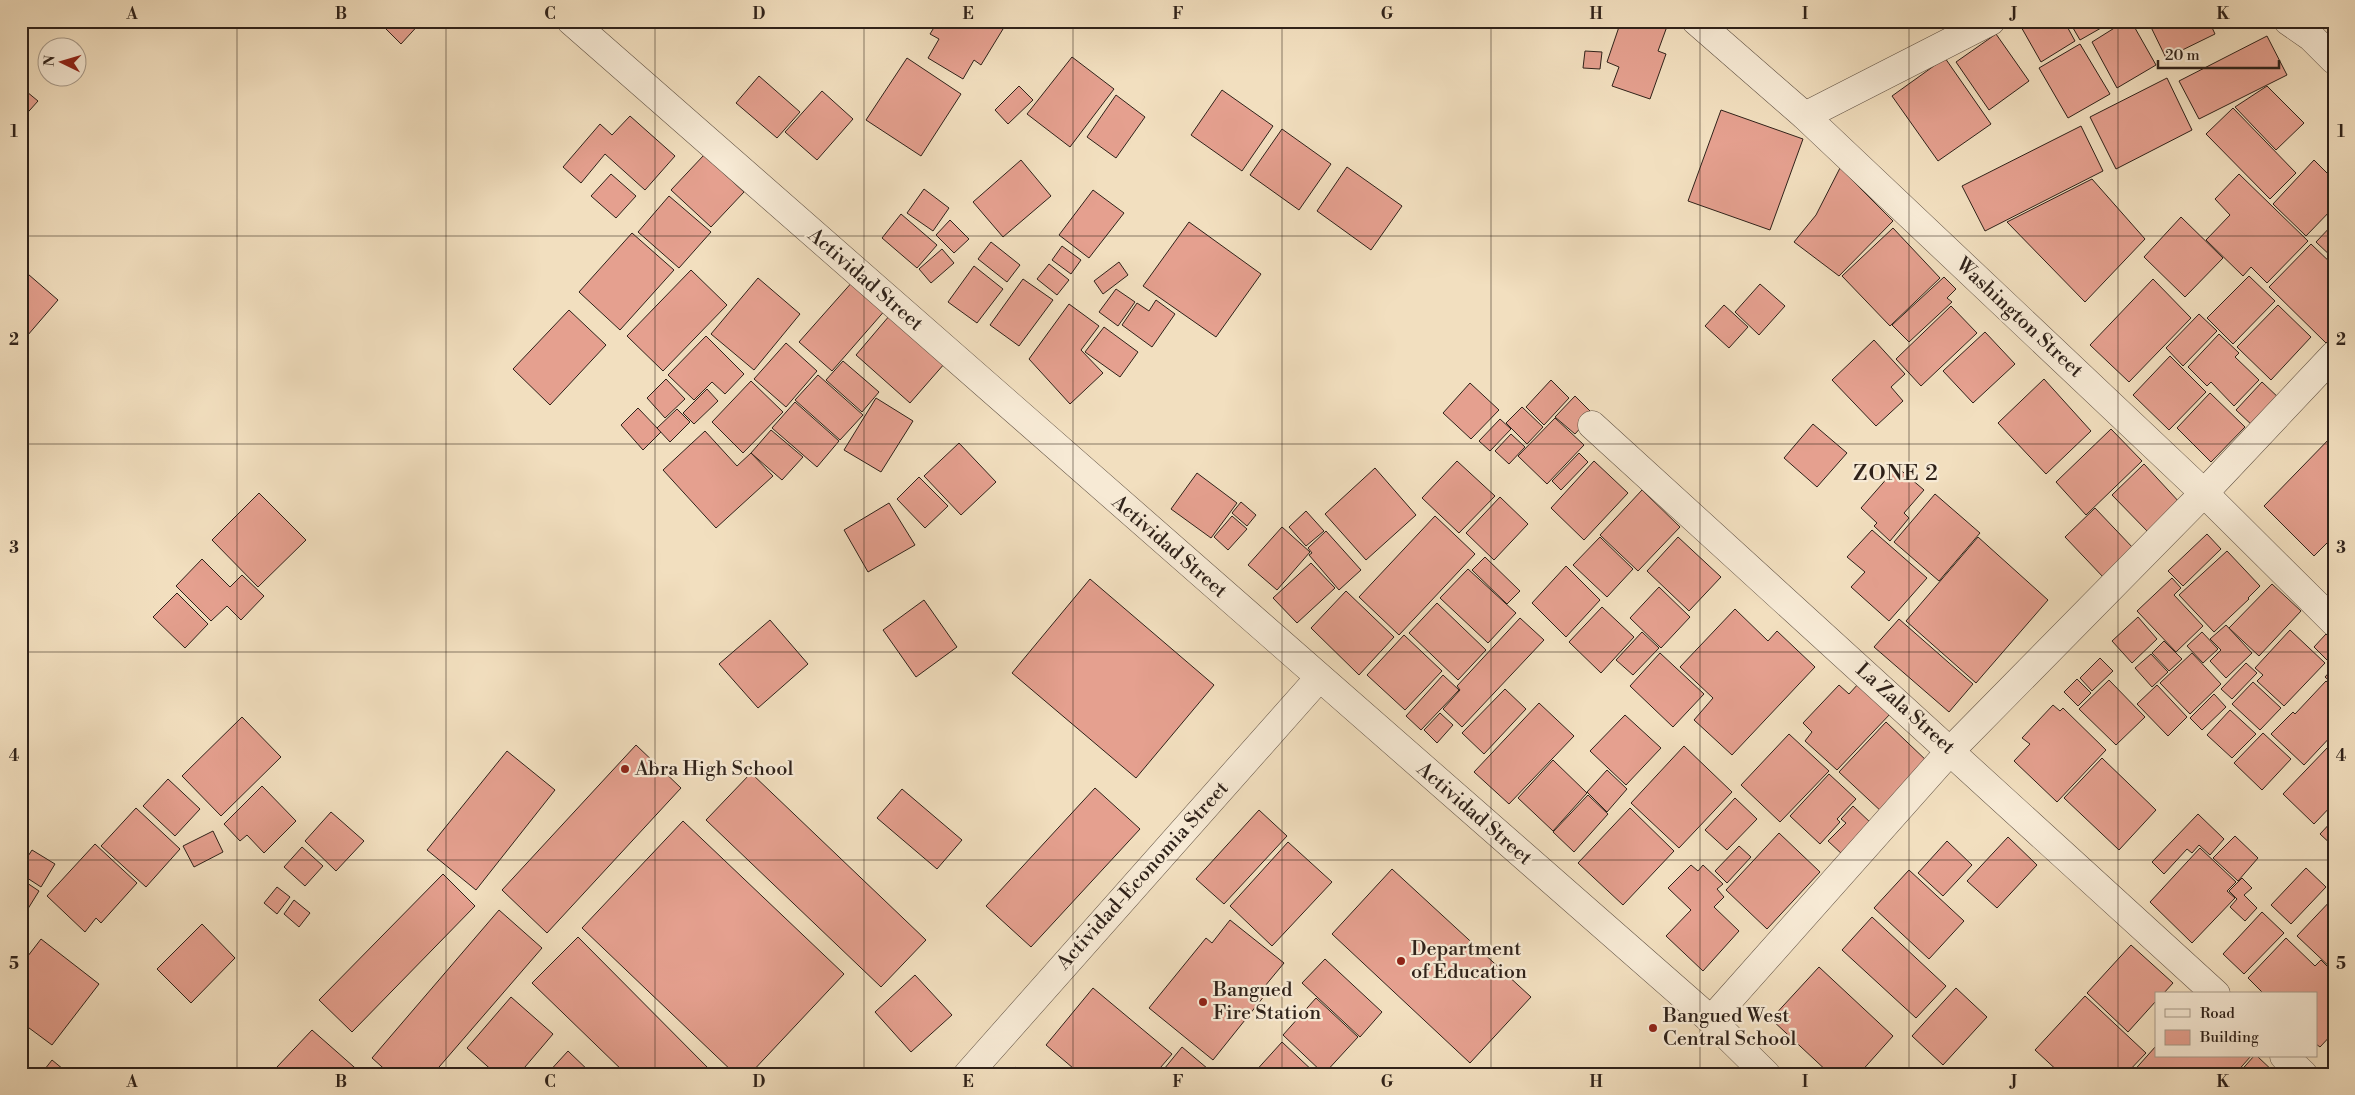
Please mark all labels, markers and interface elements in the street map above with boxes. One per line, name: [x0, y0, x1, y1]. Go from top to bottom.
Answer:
text: A: [125, 4, 138, 24]
text: B: [335, 4, 347, 24]
text: C: [544, 4, 556, 24]
text: D: [753, 4, 766, 24]
text: E: [962, 4, 974, 24]
text: F: [1172, 4, 1184, 24]
text: G: [1381, 4, 1394, 24]
text: H: [1589, 4, 1603, 24]
text: I: [1802, 4, 1808, 24]
text: J: [2009, 4, 2017, 24]
text: K: [2217, 4, 2231, 24]
north arrow: [38, 38, 88, 88]
scale bar: [2158, 38, 2279, 70]
text: 20 m: [2165, 46, 2200, 65]
text: N: [41, 55, 59, 67]
text: 1: [10, 122, 18, 142]
text: 1: [2337, 122, 2345, 142]
street label: Actividad Street: [801, 222, 928, 337]
street label: Washington Street: [1949, 252, 2088, 383]
text: 2: [9, 330, 19, 350]
text: 2: [2336, 330, 2346, 350]
district label: ZONE 2: [1853, 460, 1939, 487]
street label: Actividad Street: [1105, 489, 1232, 604]
text: 3: [9, 538, 19, 558]
text: 3: [2336, 538, 2346, 558]
street label: La Zala Street: [1850, 658, 1960, 760]
text: 4: [9, 746, 20, 766]
text: 4: [2336, 746, 2347, 766]
street label: Actividad Street: [1410, 756, 1537, 871]
place label: Abra High School: [634, 757, 793, 782]
marker: Abra High School: [619, 763, 631, 775]
street label: Actividad-Economia Street: [1051, 777, 1234, 976]
place label: Department of Education: [1411, 937, 1527, 985]
text: 5: [9, 954, 19, 974]
text: 5: [2336, 954, 2346, 974]
marker: Department of Education: [1395, 955, 1407, 967]
place label: Bangued Fire Station: [1212, 978, 1321, 1026]
legend: [2155, 992, 2318, 1058]
marker: Bangued Fire Station: [1197, 996, 1209, 1008]
place label: Bangued West Central School: [1662, 1004, 1796, 1052]
text: Road: [2200, 1004, 2235, 1023]
marker: Bangued West Central School: [1647, 1022, 1659, 1034]
text: Building: [2199, 1028, 2259, 1047]
text: A: [125, 1072, 138, 1092]
text: B: [335, 1072, 347, 1092]
text: C: [544, 1072, 556, 1092]
text: D: [753, 1072, 766, 1092]
text: E: [962, 1072, 974, 1092]
text: F: [1172, 1072, 1184, 1092]
text: G: [1381, 1072, 1394, 1092]
text: H: [1589, 1072, 1603, 1092]
text: I: [1802, 1072, 1808, 1092]
text: J: [2009, 1072, 2017, 1092]
text: K: [2217, 1072, 2231, 1092]

